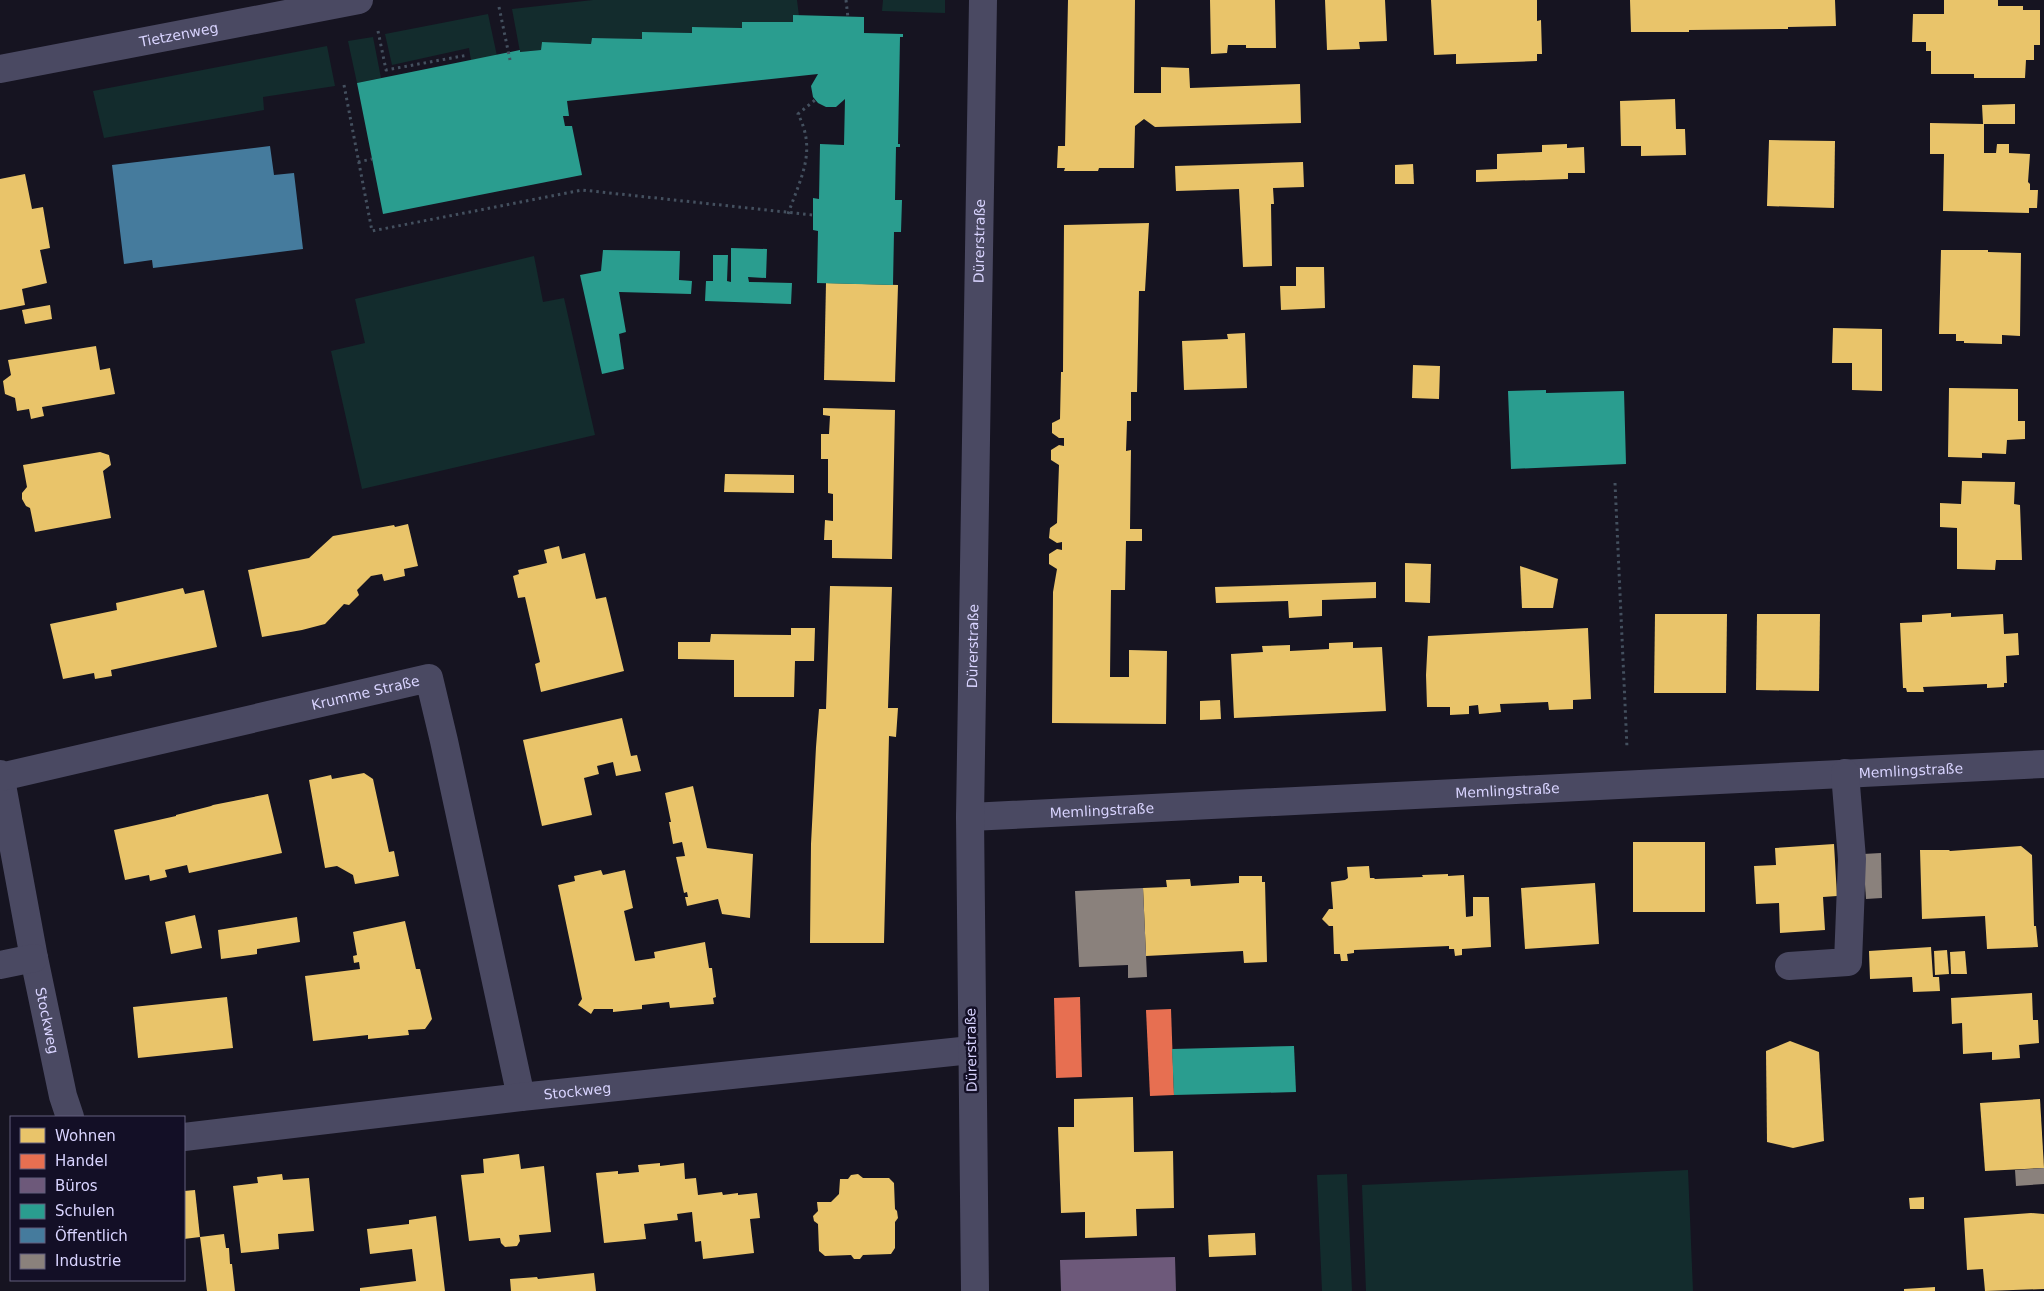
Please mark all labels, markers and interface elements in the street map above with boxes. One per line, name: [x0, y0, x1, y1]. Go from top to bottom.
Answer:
street label: Tietzenweg: [137, 19, 220, 50]
street label: Dürerstraße: [970, 199, 988, 283]
street label: Dürerstraße: [964, 604, 981, 688]
street label: Krumme Straße: [310, 672, 421, 713]
street label: Memlingstraße: [1858, 760, 1963, 781]
street label: Memlingstraße: [1455, 780, 1560, 801]
street label: Memlingstraße: [1049, 800, 1154, 821]
street label: Stockweg: [32, 986, 62, 1055]
street label: Dürerstraße: [962, 1008, 980, 1092]
street label: Stockweg: [543, 1080, 612, 1103]
legend: [10, 1116, 185, 1281]
text: Wohnen: [55, 1127, 116, 1145]
text: Handel: [55, 1152, 108, 1170]
text: Büros: [55, 1177, 98, 1195]
text: Schulen: [55, 1202, 115, 1220]
text: Öffentlich: [55, 1226, 128, 1245]
text: Industrie: [55, 1252, 121, 1270]

